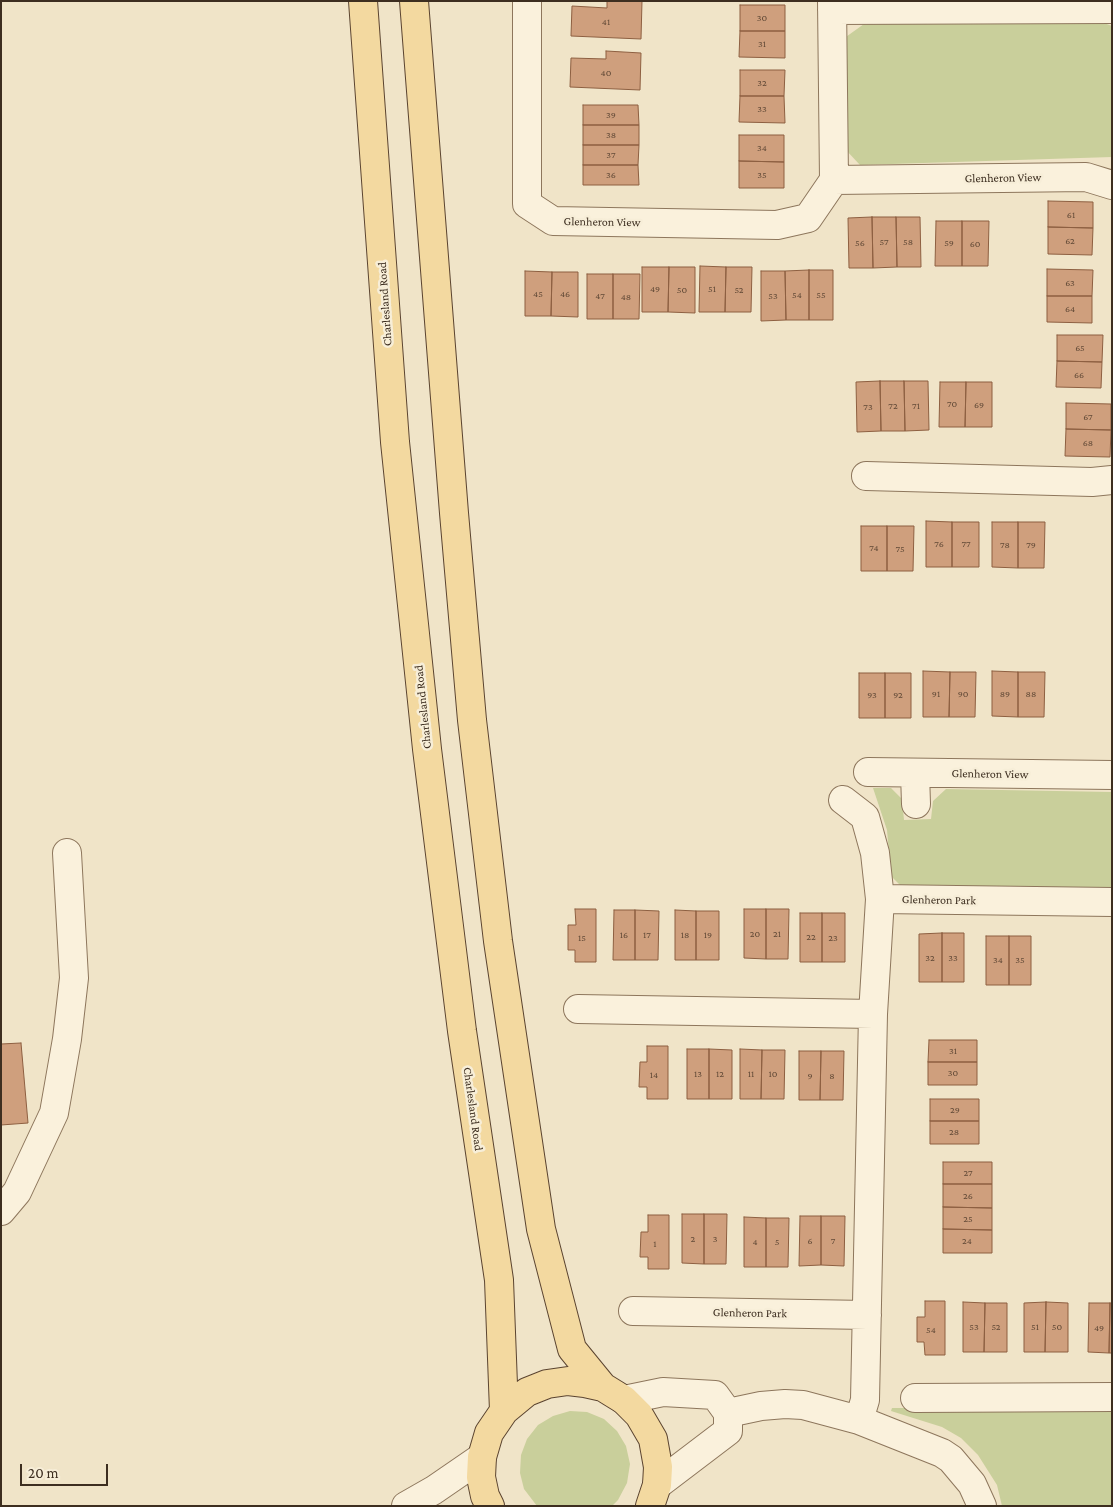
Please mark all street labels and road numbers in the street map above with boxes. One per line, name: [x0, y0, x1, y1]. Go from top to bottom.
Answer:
street label: Glenheron View: [965, 170, 1041, 186]
street label: Glenheron View: [564, 214, 640, 230]
street label: Charlesland Road: [375, 261, 395, 347]
street label: Charlesland Road: [411, 664, 435, 750]
street label: Glenheron View: [952, 766, 1028, 782]
street label: Glenheron Park: [902, 892, 976, 908]
street label: Charlesland Road: [460, 1066, 486, 1152]
street label: Glenheron Park: [713, 1305, 787, 1321]

